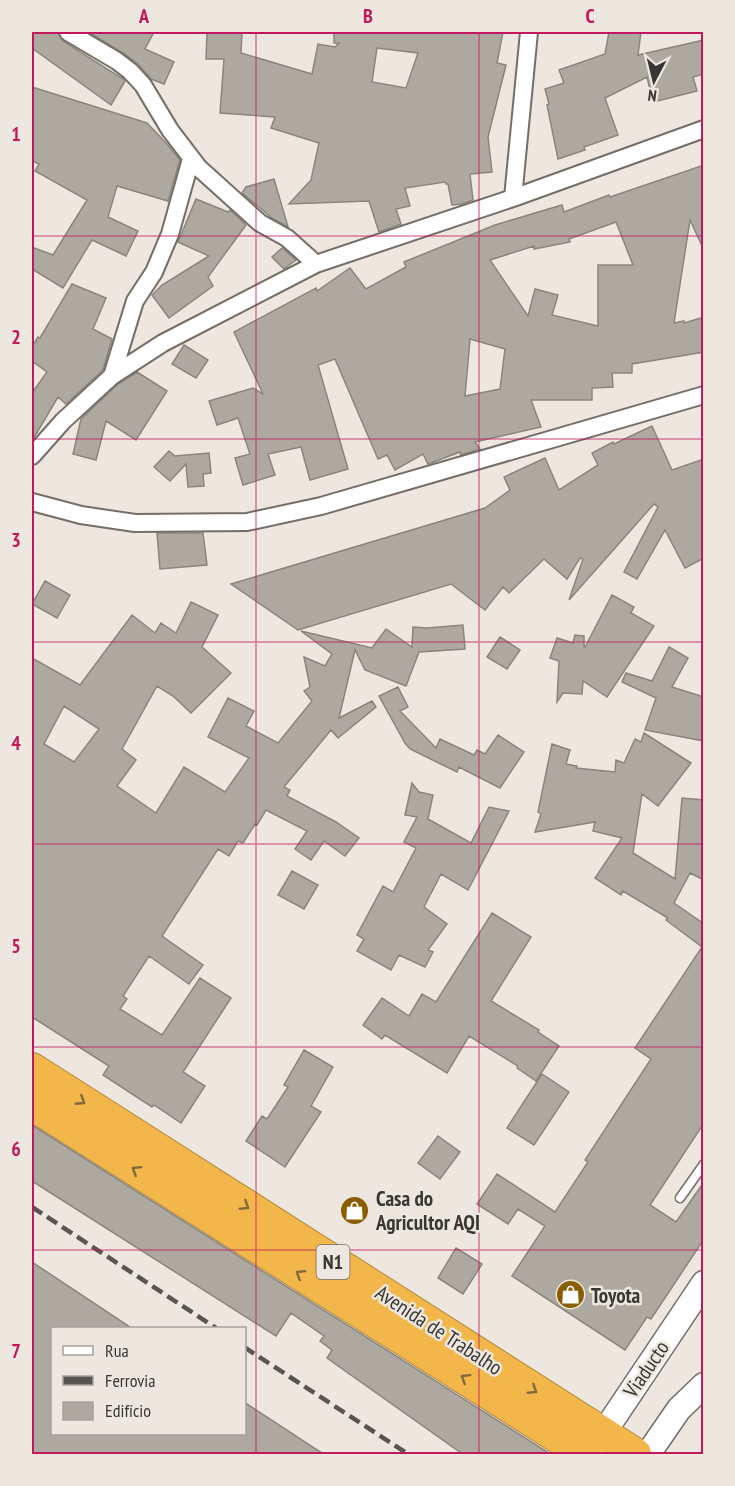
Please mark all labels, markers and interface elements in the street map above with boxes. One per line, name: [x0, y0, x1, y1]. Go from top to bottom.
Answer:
text: A: [138, 3, 150, 29]
text: B: [363, 3, 373, 29]
text: C: [585, 3, 595, 29]
north arrow: [624, 51, 684, 111]
text: N: [647, 85, 658, 106]
text: 1: [11, 121, 21, 147]
text: 2: [11, 324, 21, 350]
text: 3: [11, 527, 21, 553]
text: 4: [11, 730, 21, 756]
text: 5: [11, 933, 21, 959]
one-way arrow: [74, 1094, 85, 1105]
text: 6: [11, 1136, 21, 1162]
one-way arrow: [131, 1166, 142, 1177]
place label: Casa do Agricultor AQI: [375, 1185, 480, 1236]
shop icon: Casa do Agricultor AQI: [339, 1194, 371, 1226]
one-way arrow: [238, 1199, 249, 1210]
road number: N1: [316, 1245, 350, 1279]
one-way arrow: [296, 1270, 307, 1281]
street label: Avenida de Trabalho: [370, 1279, 508, 1381]
shop icon: Toyota: [554, 1279, 586, 1311]
place label: Toyota: [591, 1282, 641, 1309]
legend: [51, 1327, 246, 1435]
street label: Viaducto: [617, 1335, 675, 1404]
text: 7: [11, 1338, 21, 1364]
text: Rua: [105, 1339, 129, 1362]
text: Ferrovia: [105, 1369, 155, 1392]
one-way arrow: [461, 1374, 471, 1386]
one-way arrow: [527, 1383, 537, 1395]
text: Edifício: [105, 1399, 151, 1422]

